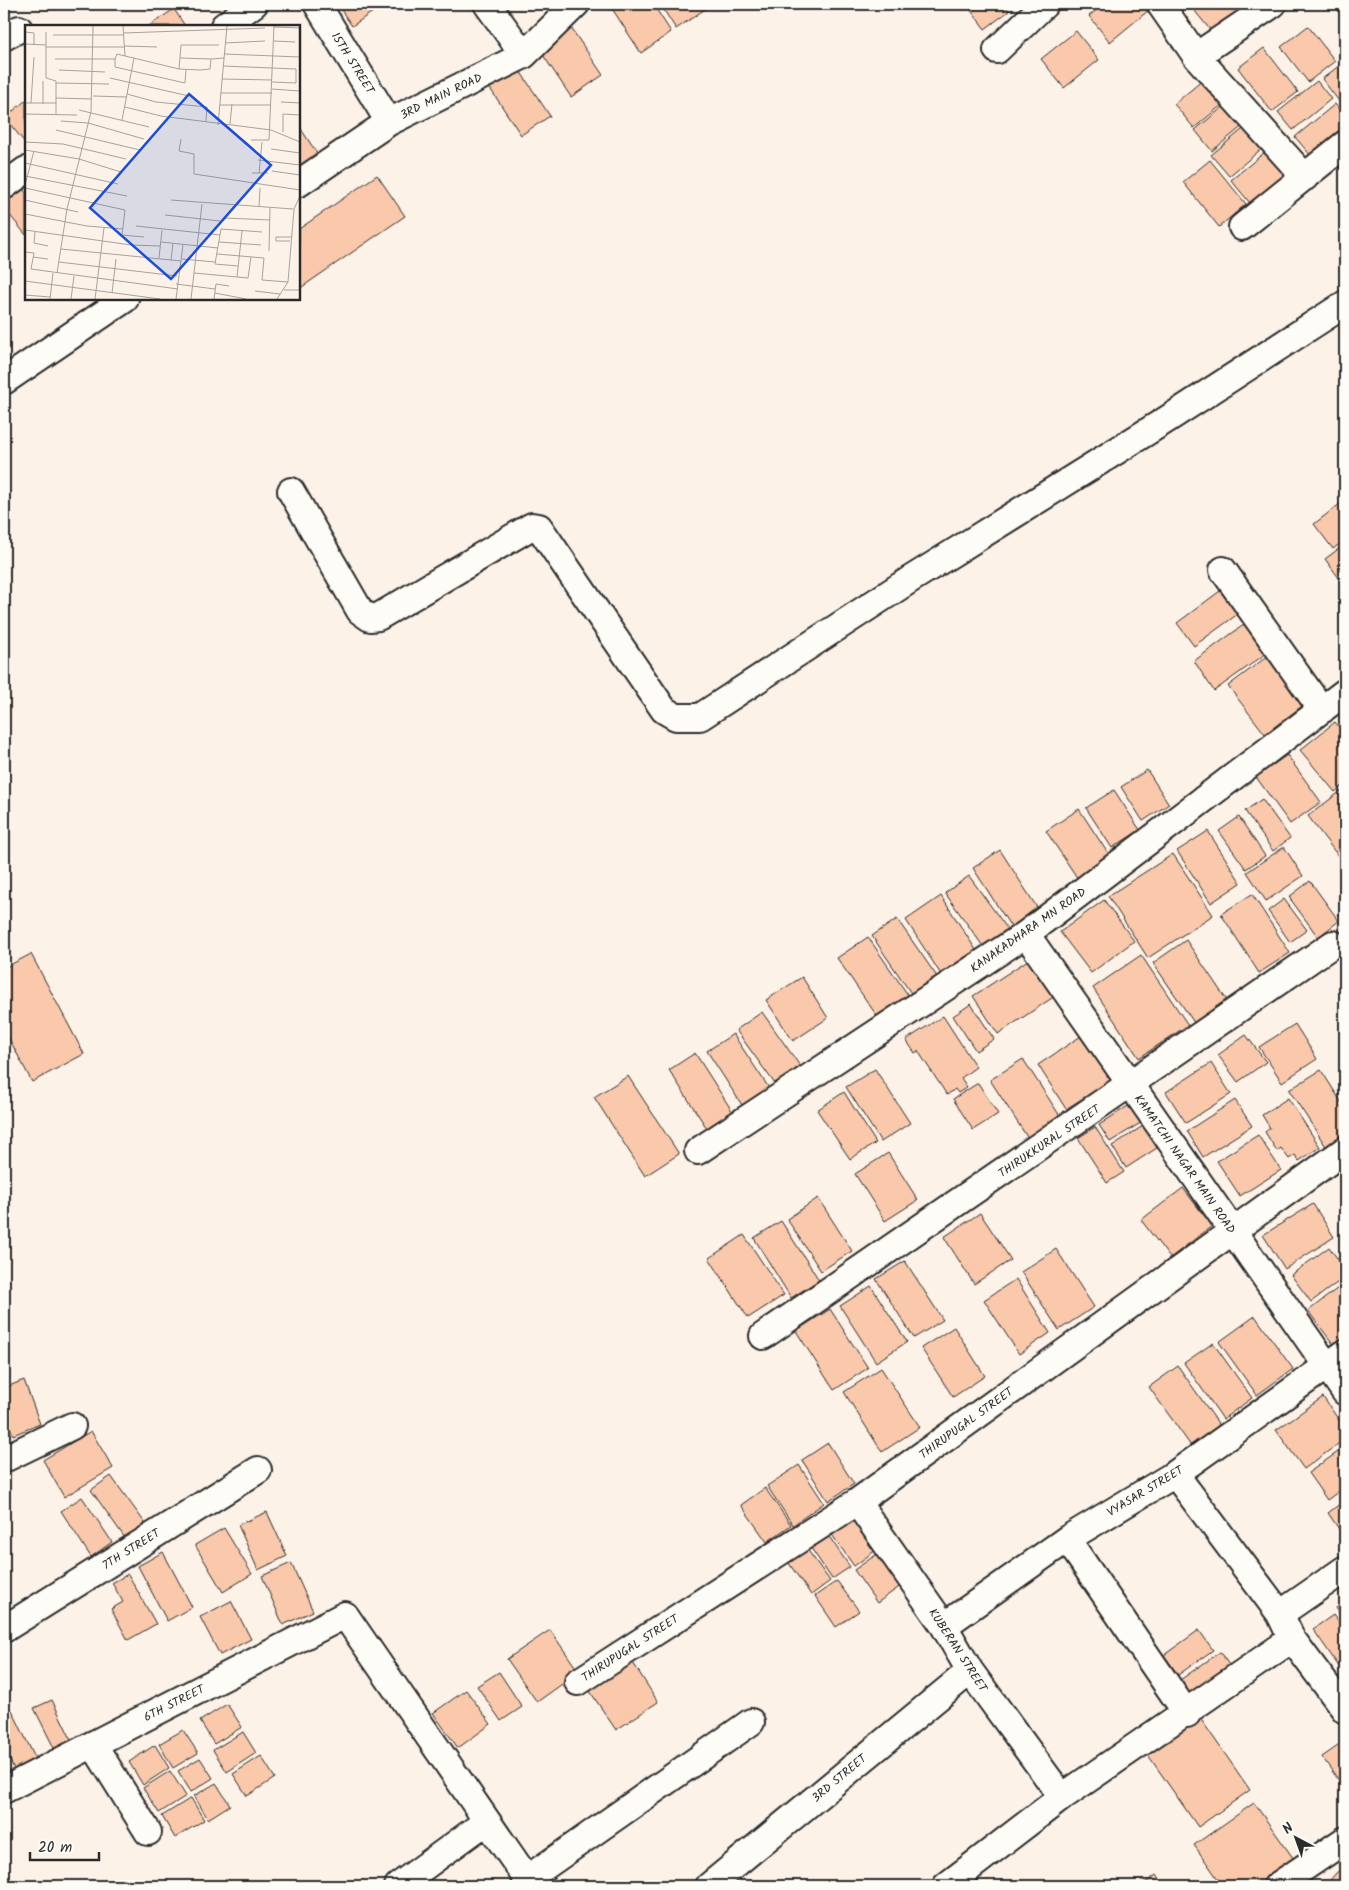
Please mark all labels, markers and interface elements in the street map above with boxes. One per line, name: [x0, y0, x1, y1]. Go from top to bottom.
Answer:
inset map: [25, 25, 300, 300]
street label: 15TH STREET: [326, 29, 380, 99]
street label: 3RD MAIN ROAD: [397, 68, 486, 125]
street label: KANAKADHARA MN ROAD: [966, 883, 1091, 978]
street label: KAMATCHI NAGAR MAIN ROAD: [1129, 1091, 1240, 1238]
street label: THIRUKKURAL STREET: [994, 1099, 1105, 1183]
street label: THIRUPUGAL STREET: [915, 1382, 1019, 1464]
street label: VYASAR STREET: [1103, 1460, 1188, 1522]
street label: 7TH STREET: [99, 1523, 165, 1575]
street label: KUBERAN STREET: [923, 1605, 993, 1697]
street label: THIRUPUGAL STREET: [578, 1609, 684, 1687]
street label: 6TH STREET: [140, 1679, 209, 1727]
street label: 3RD STREET: [808, 1749, 872, 1807]
north arrow: [1272, 1812, 1322, 1862]
text: N: [1278, 1818, 1299, 1840]
scale bar: [30, 1830, 99, 1862]
text: 20 m: [38, 1836, 72, 1860]

